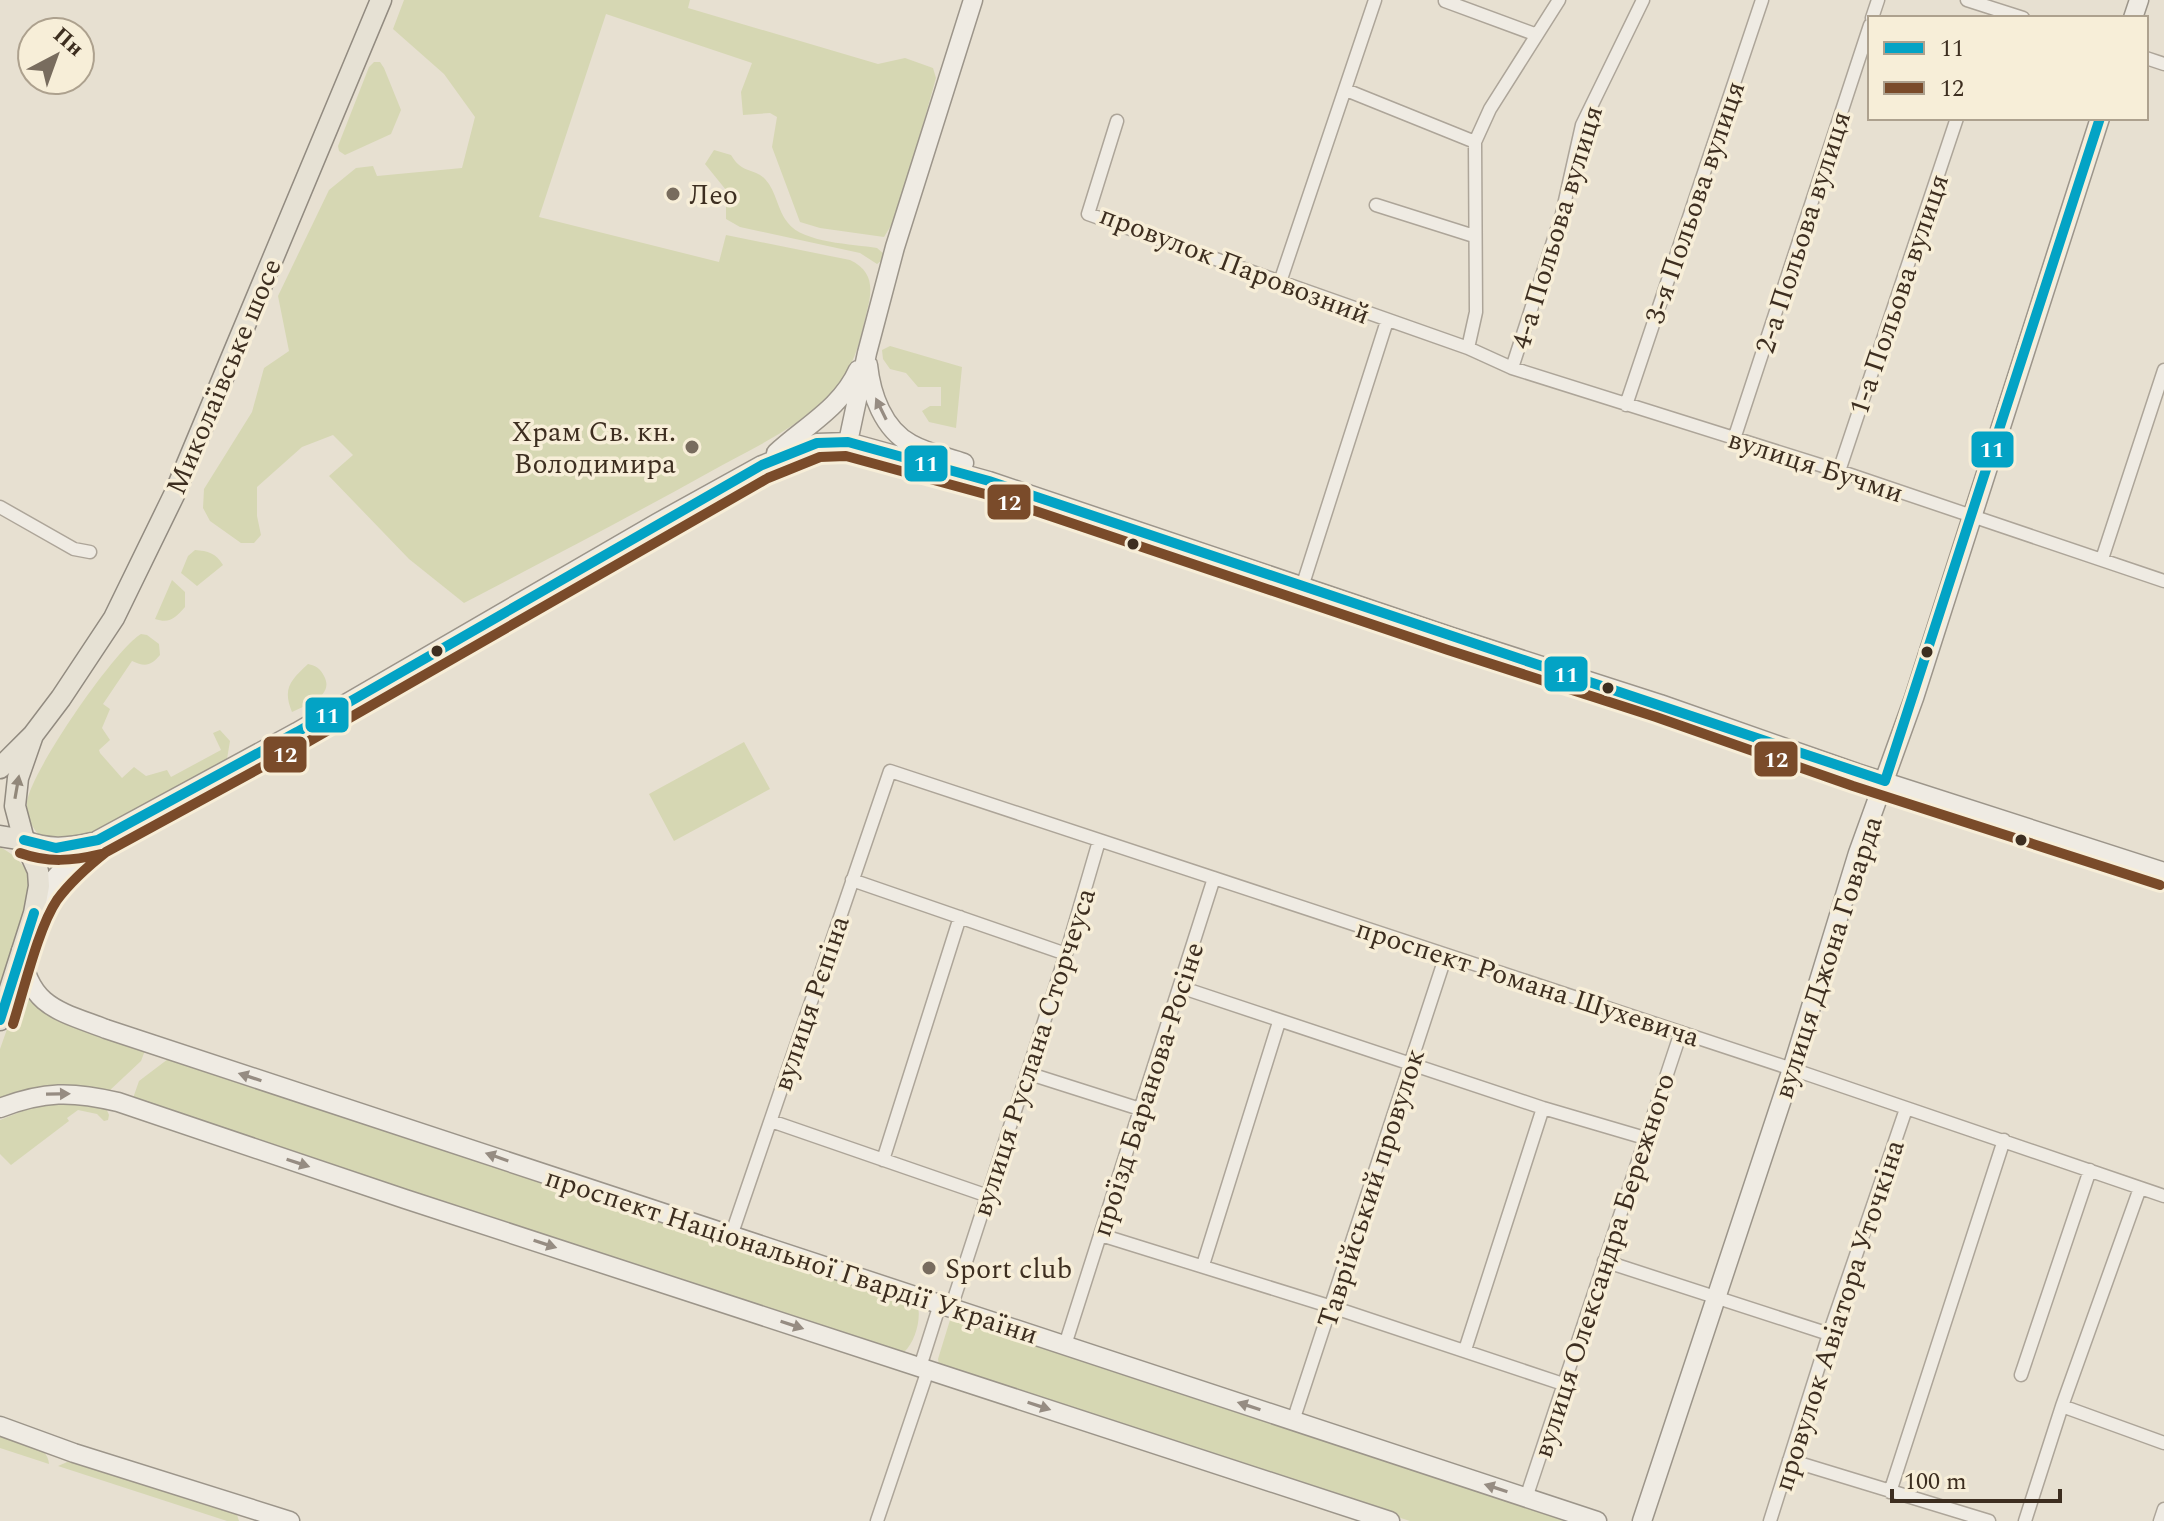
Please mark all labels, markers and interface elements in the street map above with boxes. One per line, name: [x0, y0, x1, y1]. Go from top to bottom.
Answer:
north arrow: [16, 16, 96, 96]
legend: [1868, 16, 2148, 120]
text: Пн: [45, 19, 91, 65]
text: 11: [1940, 31, 1964, 67]
text: 12: [1940, 71, 1964, 107]
street label: 3-я Польова вулиця: [1634, 75, 1757, 330]
street label: 4-а Польова вулиця: [1500, 100, 1615, 355]
street label: 2-а Польова вулиця: [1744, 106, 1863, 359]
street label: 1-а Польова вулиця: [1838, 168, 1961, 421]
place label: Лео: [689, 174, 738, 217]
marker: Лео: [664, 185, 682, 203]
street label: провулок Паровозний: [1093, 194, 1376, 337]
street label: Миколаївське шосе: [155, 252, 294, 501]
one-way arrow: [874, 398, 888, 421]
place label: Храм Св. кн. Володимира: [512, 411, 676, 486]
street label: вулиця Бучми: [1722, 418, 1909, 515]
line badge: 11: [1970, 430, 2015, 469]
text: 11: [1980, 434, 2004, 467]
marker: Храм Св. кн. Володимира: [683, 438, 701, 456]
line badge: 11: [903, 444, 949, 483]
text: 11: [914, 448, 938, 481]
line badge: 12: [986, 483, 1032, 521]
text: 12: [997, 487, 1021, 520]
unlabelled marker: [1125, 536, 1141, 552]
unlabelled marker: [429, 643, 445, 659]
unlabelled marker: [1919, 644, 1935, 660]
line badge: 11: [1543, 655, 1589, 693]
text: 11: [1554, 659, 1578, 692]
unlabelled marker: [1600, 680, 1616, 696]
line badge: 11: [304, 696, 350, 734]
text: 11: [315, 700, 339, 733]
line badge: 12: [262, 735, 308, 774]
text: 12: [273, 739, 297, 772]
line badge: 12: [1753, 740, 1799, 778]
text: 12: [1764, 744, 1788, 777]
one-way arrow: [12, 775, 24, 800]
street label: вулиця Джона Говарда: [1762, 810, 1895, 1104]
unlabelled marker: [2013, 832, 2029, 848]
street label: вулиця Руслана Сторчеуса: [961, 882, 1108, 1222]
street label: проспект Романа Шухевича: [1350, 907, 1705, 1060]
street label: вулиця Рєпіна: [761, 910, 862, 1097]
street label: проїзд Баранова-Росіне: [1081, 937, 1216, 1242]
street label: Таврійський провулок: [1306, 1043, 1437, 1334]
street label: вулиця Олександра Бережного: [1522, 1068, 1687, 1463]
one-way arrow: [238, 1070, 262, 1082]
one-way arrow: [46, 1088, 71, 1100]
street label: провулок Авіатора Уточкіна: [1762, 1134, 1917, 1497]
one-way arrow: [485, 1151, 509, 1163]
street label: проспект Національної Гвардії України: [540, 1156, 1044, 1357]
one-way arrow: [286, 1157, 310, 1170]
one-way arrow: [533, 1239, 557, 1251]
place label: Sport club: [945, 1248, 1072, 1291]
marker: Sport club: [920, 1259, 938, 1277]
one-way arrow: [780, 1319, 804, 1332]
one-way arrow: [1027, 1400, 1051, 1413]
one-way arrow: [1237, 1400, 1261, 1412]
scale bar: [1892, 1453, 2060, 1503]
text: 100 m: [1904, 1464, 1967, 1500]
one-way arrow: [1484, 1482, 1508, 1494]

